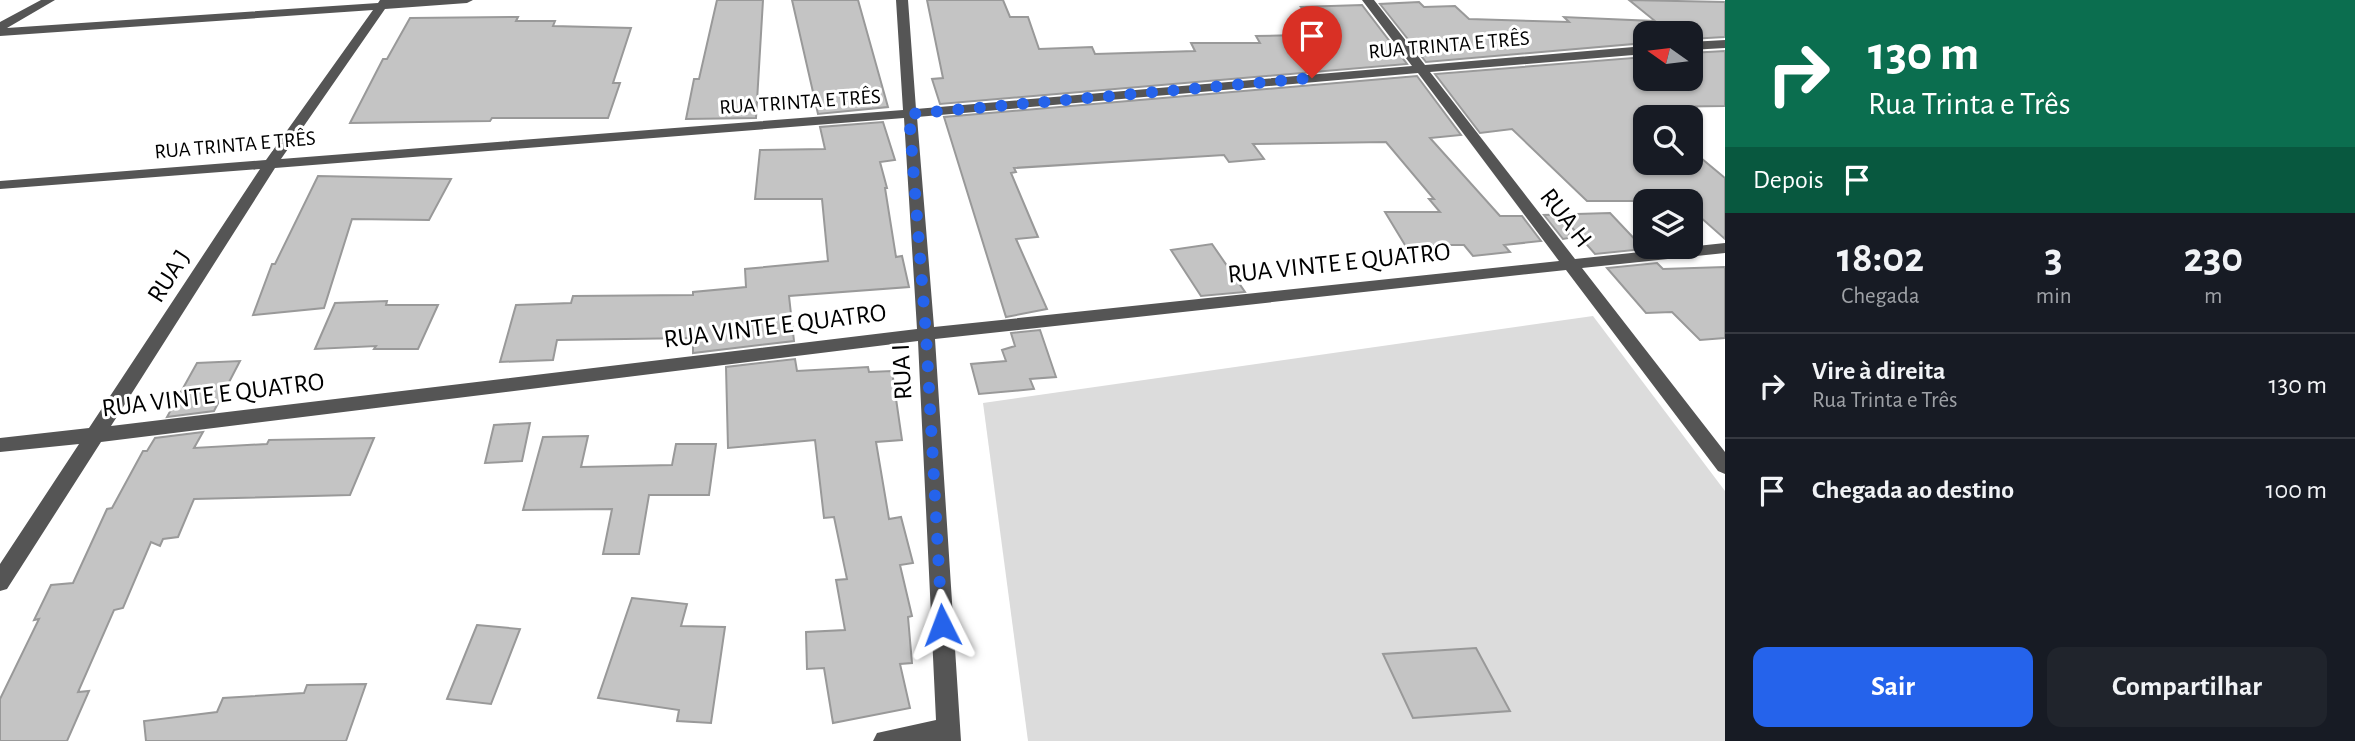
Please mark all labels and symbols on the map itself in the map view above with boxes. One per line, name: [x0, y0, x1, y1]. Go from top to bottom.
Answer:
pin: [1282, 6, 1342, 78]
north arrow: [1633, 21, 1703, 91]
street label: RUA TRINTA E TRÊS: [1367, 26, 1530, 63]
street label: RUA TRINTA E TRÊS: [719, 84, 881, 118]
street label: RUA TRINTA E TRÊS: [153, 126, 316, 163]
street label: RUA H: [1535, 184, 1597, 252]
street label: RUA VINTE E QUATRO: [1226, 238, 1452, 288]
street label: RUA J: [143, 245, 195, 307]
street label: RUA VINTE E QUATRO: [662, 299, 888, 353]
street label: RUA I: [888, 343, 916, 401]
street label: RUA VINTE E QUATRO: [100, 368, 326, 422]
position arrow: [905, 588, 979, 662]

